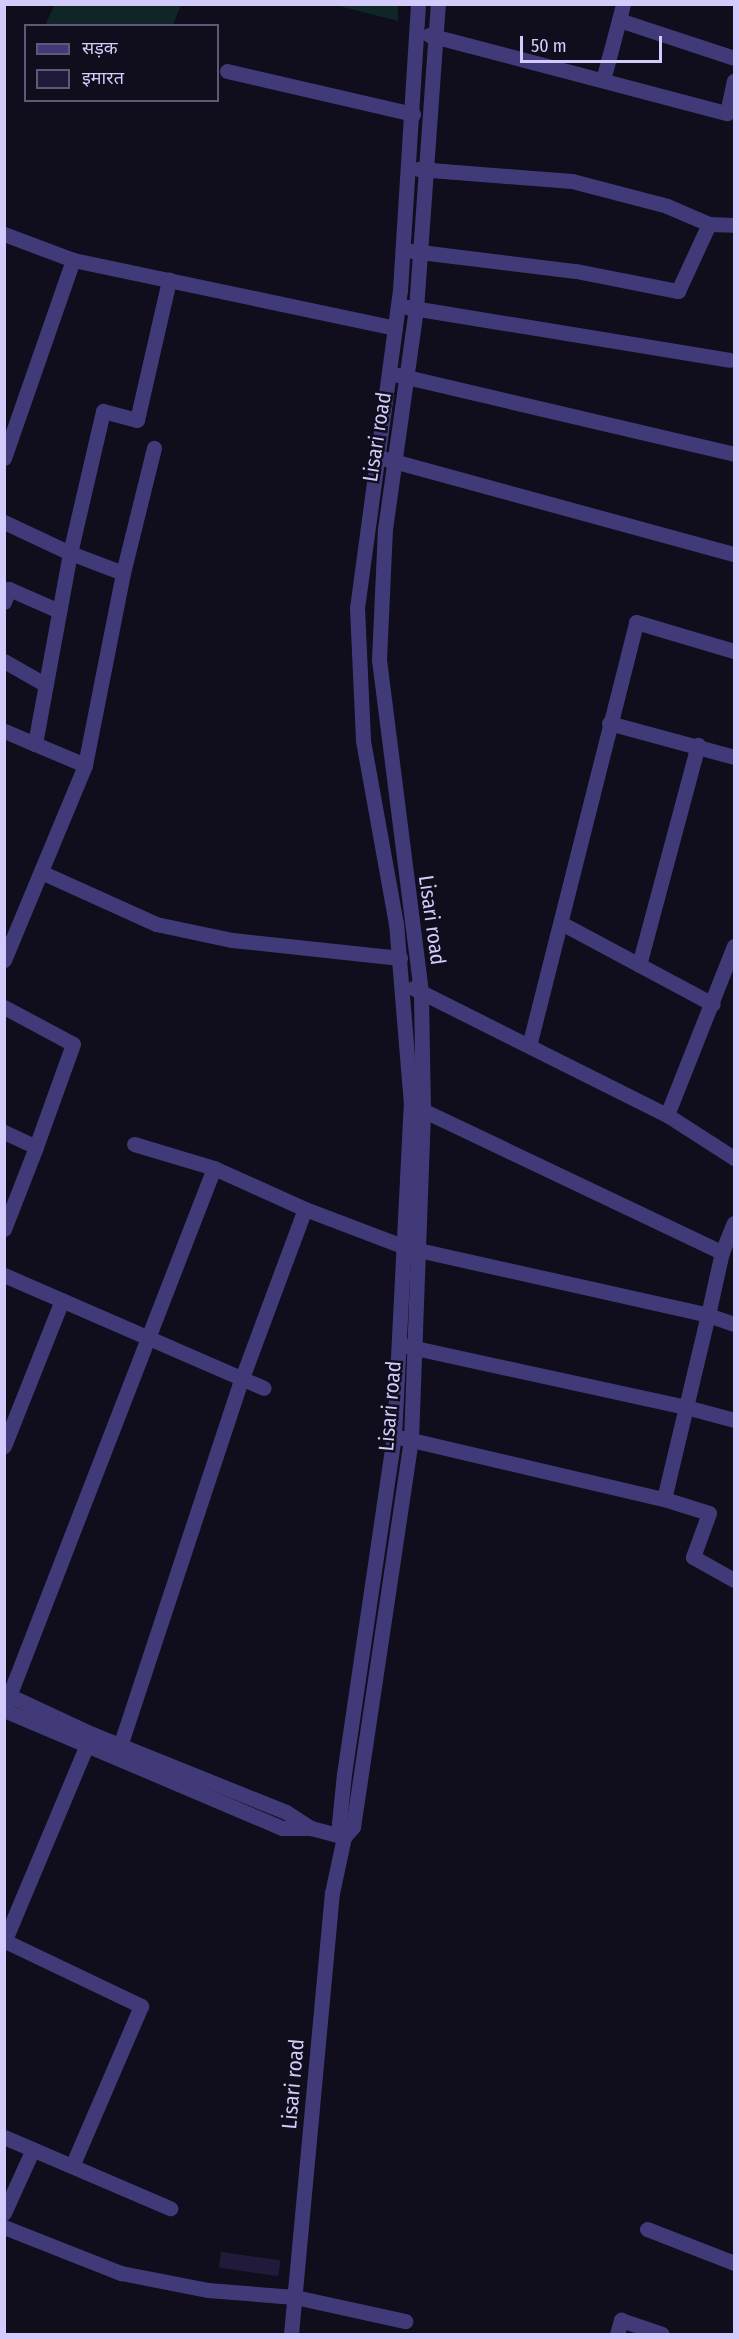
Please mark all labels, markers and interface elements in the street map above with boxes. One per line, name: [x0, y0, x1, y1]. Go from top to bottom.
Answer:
legend: [24, 24, 219, 102]
scale bar: [523, 24, 666, 62]
text: 50 m: [531, 35, 567, 57]
text: सड़क: [82, 37, 118, 59]
text: इमारत: [82, 67, 124, 89]
street label: Lisari road: [357, 390, 397, 484]
street label: Lisari road: [413, 873, 451, 967]
street label: Lisari road: [374, 1360, 406, 1452]
street label: Lisari road: [277, 2038, 309, 2130]

